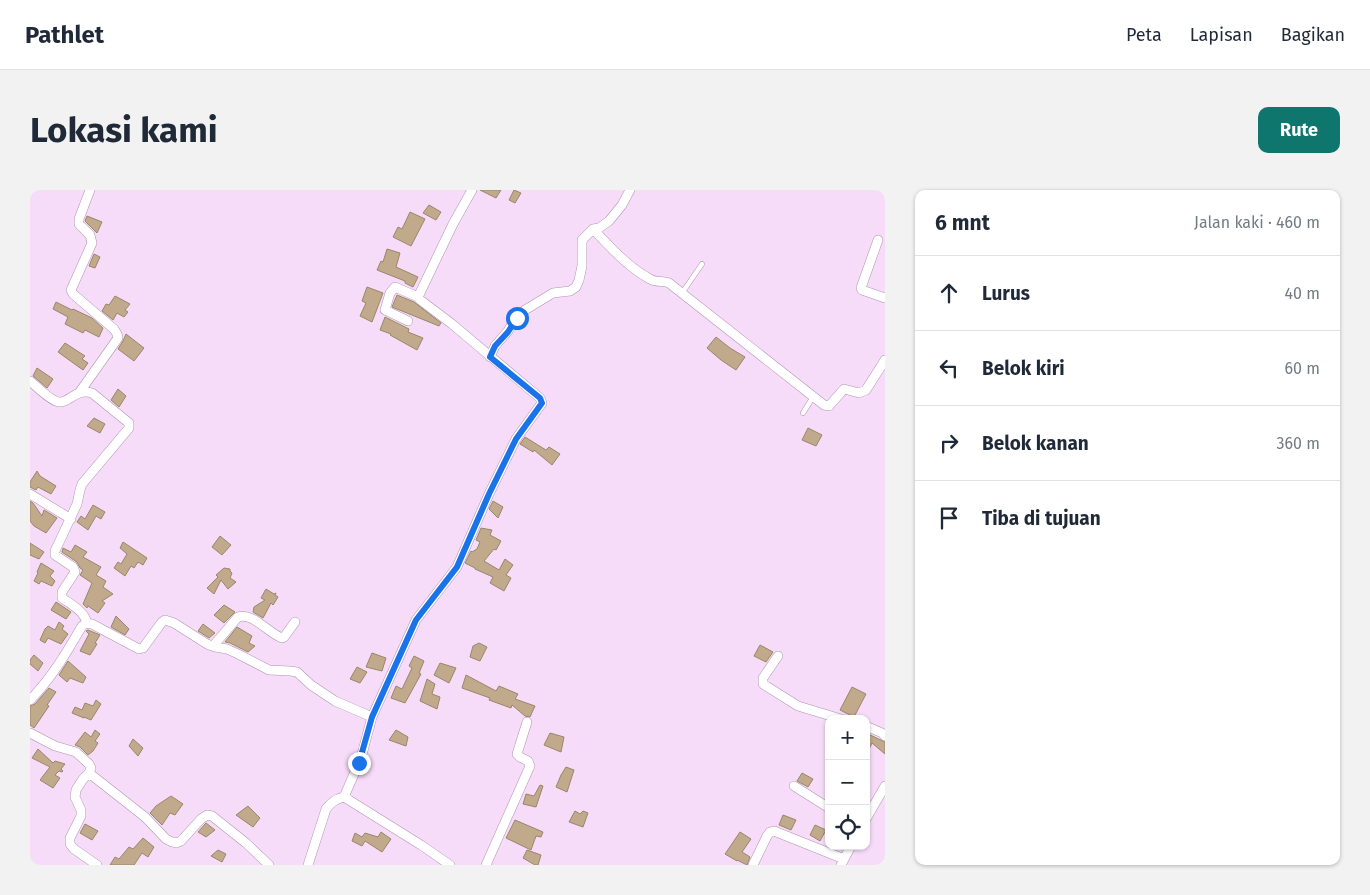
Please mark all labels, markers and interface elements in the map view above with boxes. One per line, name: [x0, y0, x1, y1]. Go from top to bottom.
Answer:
text: Pathlet: [25, 21, 104, 49]
text: Peta: [1126, 24, 1162, 46]
text: Lapisan: [1190, 24, 1253, 46]
text: Bagikan: [1281, 24, 1345, 46]
button: Rute: [1258, 107, 1340, 153]
text: Lokasi kami: [30, 109, 218, 151]
text: 6 mnt: [935, 210, 990, 236]
text: Jalan kaki · 460 m: [1194, 213, 1320, 232]
icon: ahead: [935, 279, 963, 307]
text: Lurus: [982, 282, 1030, 305]
text: 40 m: [1285, 284, 1320, 303]
route start: [506, 307, 529, 330]
icon: left: [935, 354, 963, 382]
text: Belok kiri: [982, 357, 1065, 380]
text: 60 m: [1285, 359, 1320, 378]
icon: right: [935, 429, 963, 457]
text: Belok kanan: [982, 432, 1089, 455]
text: 360 m: [1277, 434, 1320, 453]
icon: arrive: [935, 504, 963, 532]
text: Tiba di tujuan: [982, 507, 1101, 530]
map controls: [825, 715, 870, 850]
button: +: [825, 715, 870, 760]
route end: [348, 752, 371, 775]
button: −: [825, 760, 870, 805]
button: locate: [825, 805, 870, 850]

